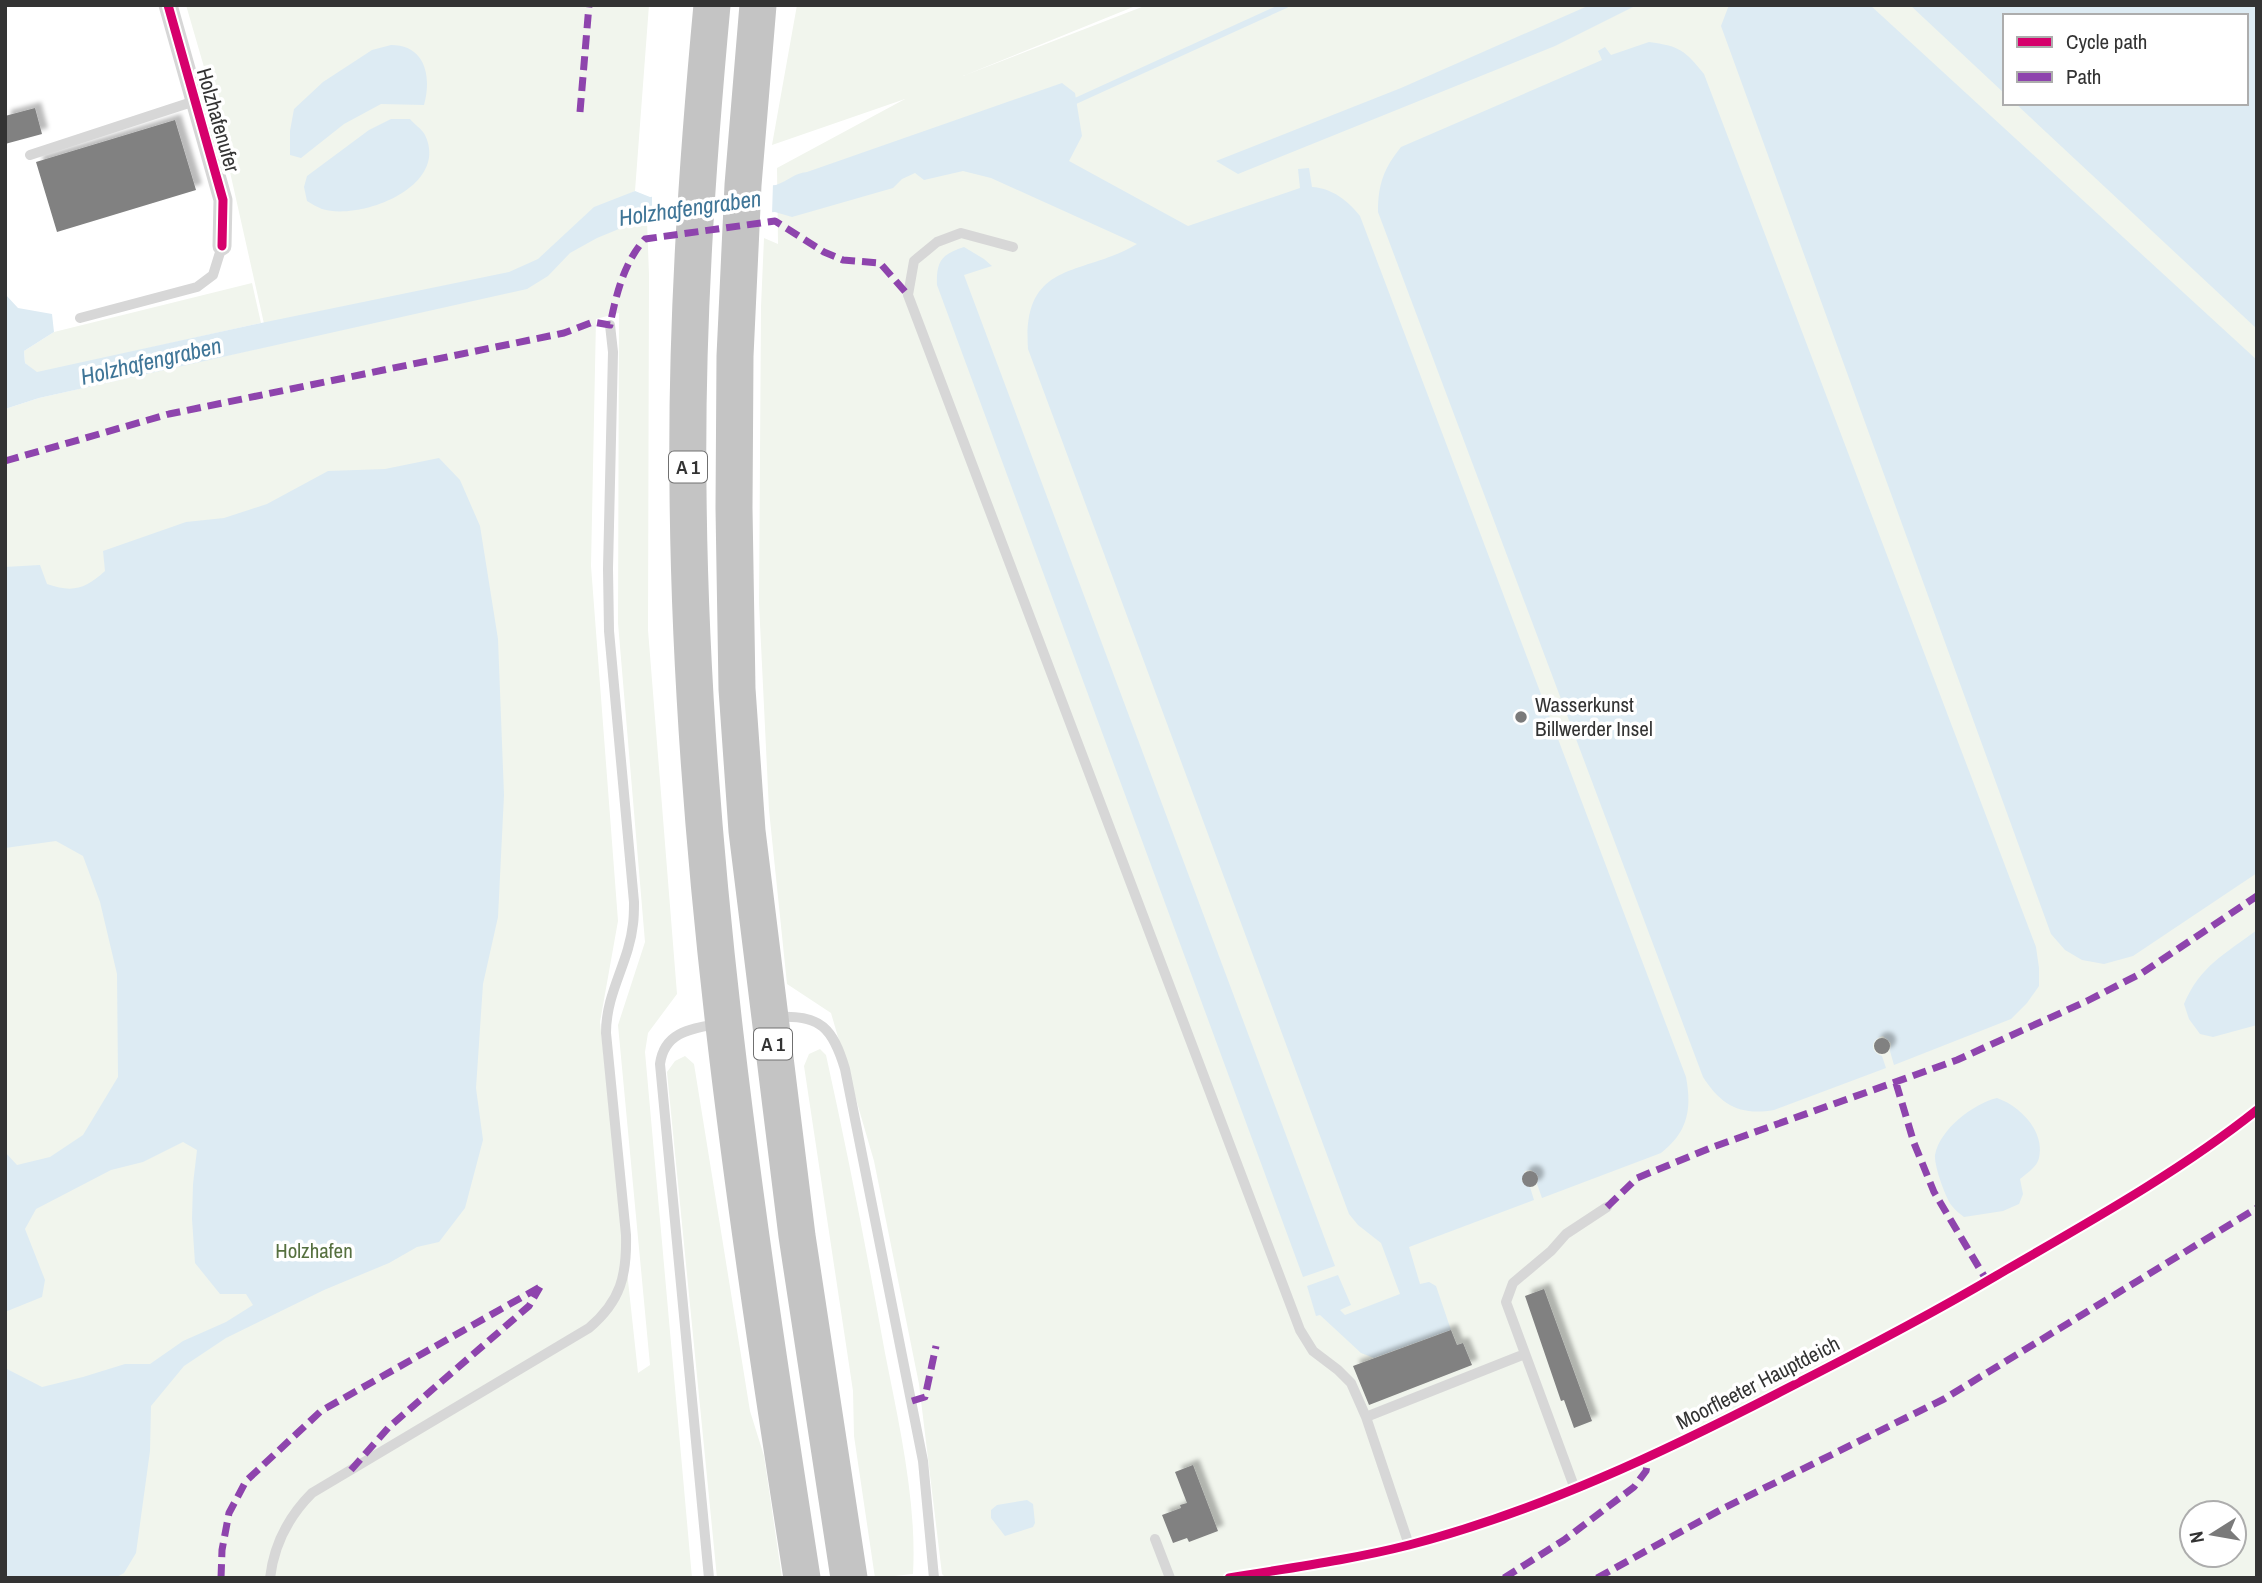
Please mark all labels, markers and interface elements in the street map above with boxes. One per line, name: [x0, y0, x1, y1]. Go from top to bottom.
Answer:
legend: [2003, 14, 2248, 105]
text: Cycle path: [2066, 27, 2147, 56]
text: Path: [2066, 62, 2101, 91]
street label: Holzhafenufer: [190, 64, 247, 176]
water label: Holzhafengraben: [617, 182, 763, 233]
water label: Holzhafengraben: [77, 329, 224, 392]
road number: A 1: [669, 452, 707, 482]
place label: Wasserkunst Billwerder Insel: [1535, 690, 1653, 743]
marker: Wasserkunst Billwerder Insel: [1513, 709, 1529, 725]
road number: A 1: [754, 1028, 792, 1060]
park label: Holzhafen: [275, 1236, 353, 1265]
street label: Moorfleeter Hauptdeich: [1671, 1329, 1845, 1436]
north arrow: [2178, 1499, 2248, 1569]
text: N: [2182, 1529, 2210, 1545]

